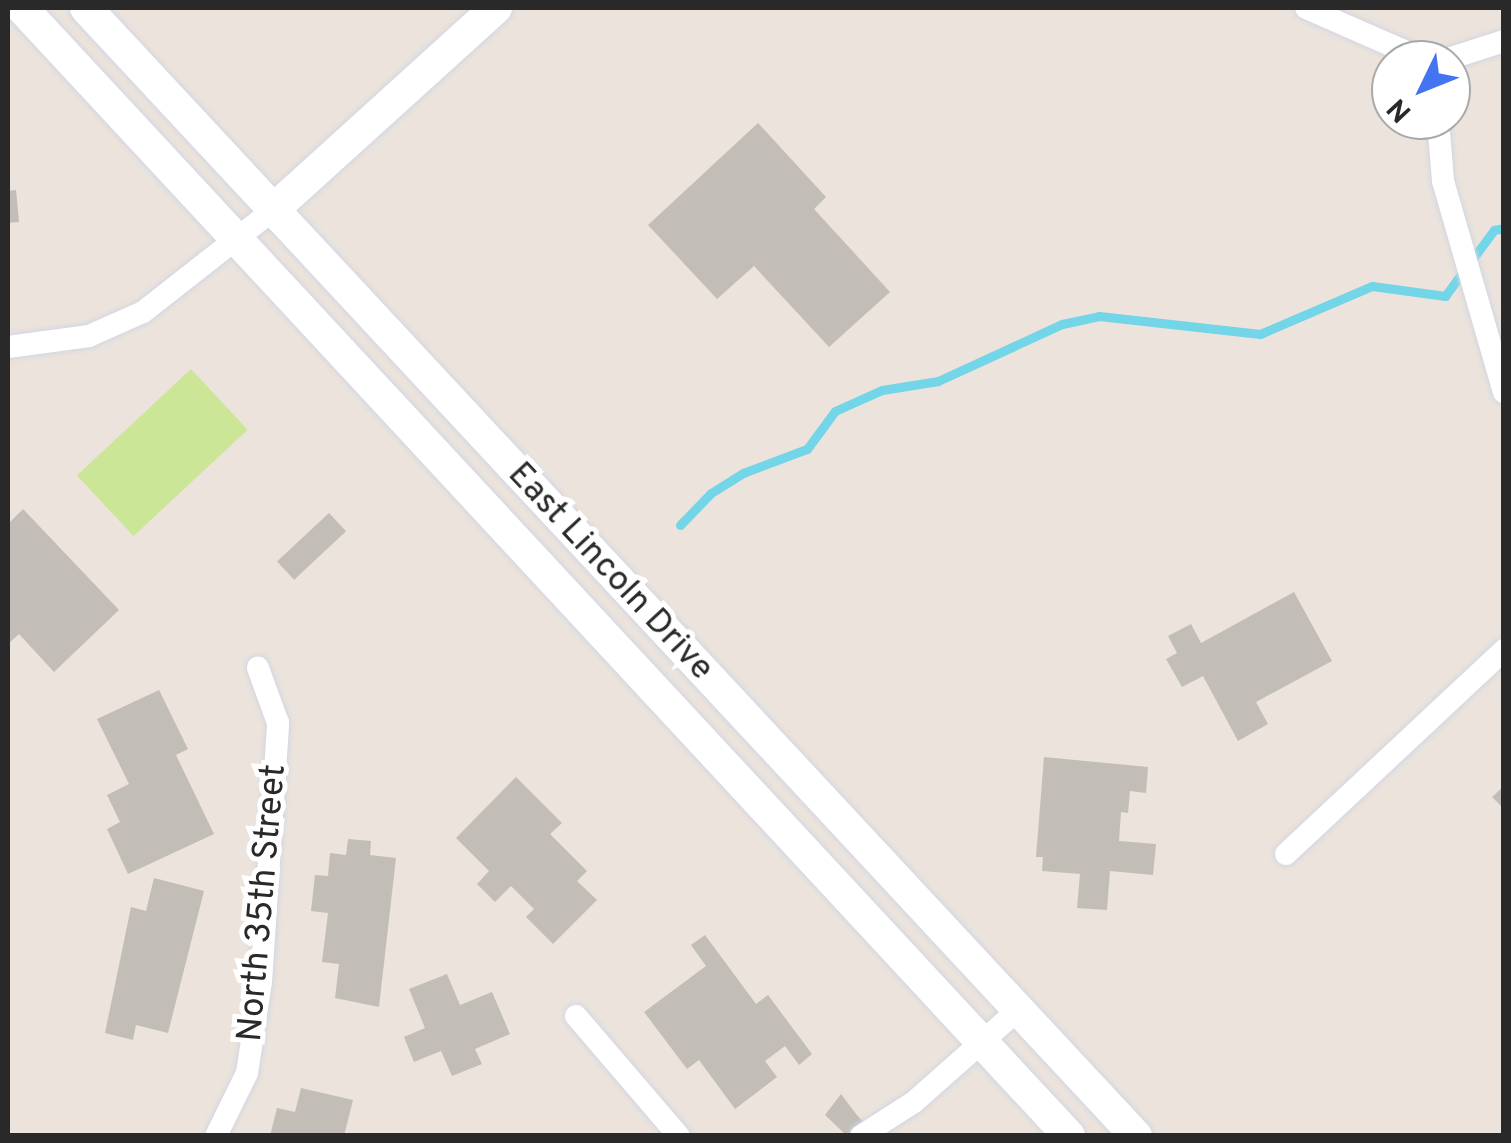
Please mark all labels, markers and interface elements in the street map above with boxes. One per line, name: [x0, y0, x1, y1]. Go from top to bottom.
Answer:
north arrow: [1371, 40, 1471, 140]
text: N: [1381, 89, 1421, 129]
street label: East Lincoln Drive: [498, 454, 722, 690]
street label: North 35th Street: [230, 762, 296, 1044]

